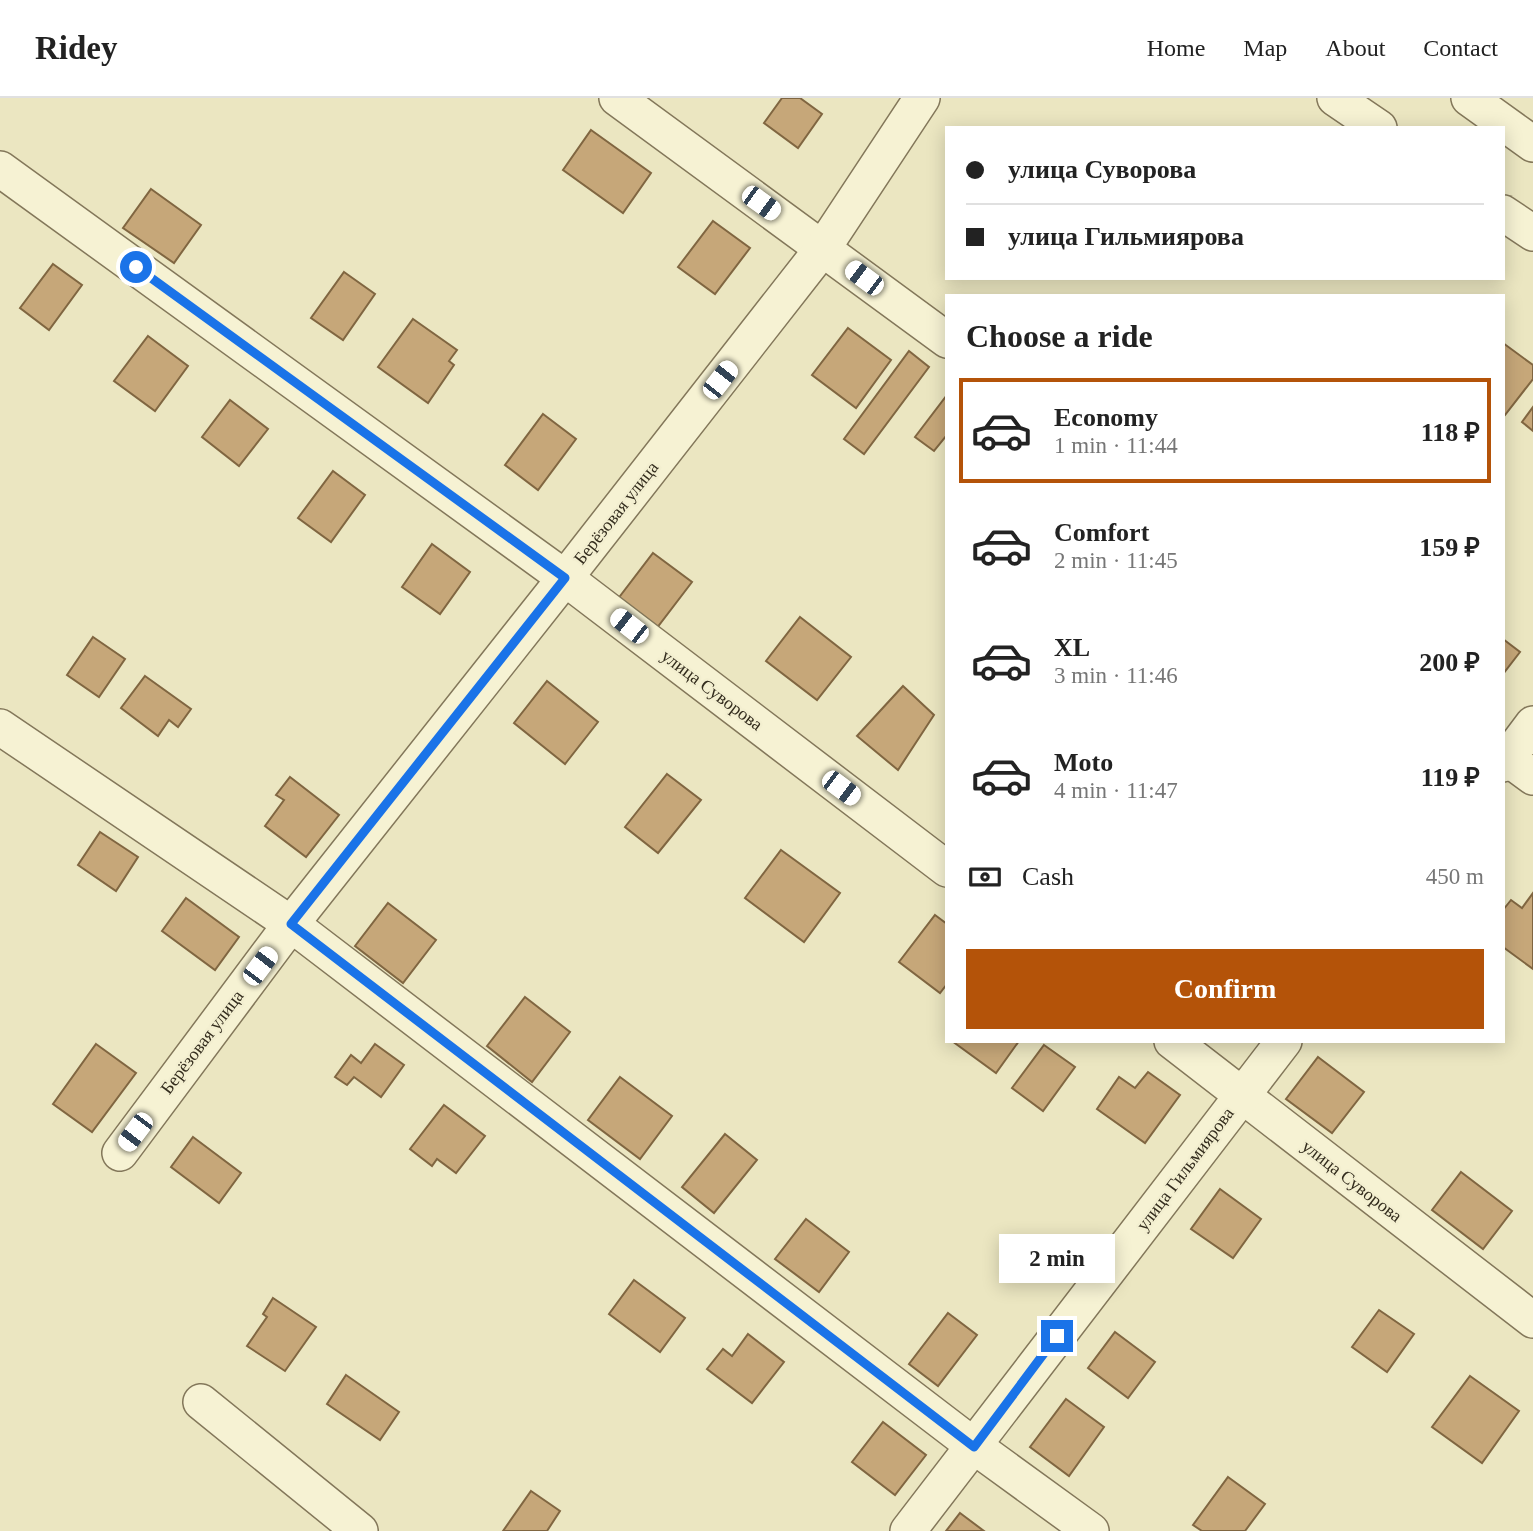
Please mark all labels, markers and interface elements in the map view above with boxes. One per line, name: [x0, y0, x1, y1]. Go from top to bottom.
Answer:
text: Ridey: [35, 30, 118, 66]
text: Home: [1147, 35, 1205, 61]
text: Map: [1243, 35, 1287, 61]
text: About: [1325, 35, 1385, 61]
text: Contact: [1423, 35, 1498, 61]
text: улица Суворова: [1008, 155, 1196, 184]
car: [738, 182, 785, 224]
text: улица Гильмиярова: [1008, 222, 1244, 251]
route start: [120, 251, 152, 283]
car: [841, 257, 888, 299]
text: Choose a ride: [966, 318, 1153, 354]
car: [699, 357, 742, 403]
icon: car: [970, 399, 1033, 462]
text: Economy: [1054, 403, 1158, 432]
text: 118 ₽: [1421, 418, 1480, 447]
text: 1 min · 11:44: [1054, 433, 1178, 458]
street label: Берёзовая улица: [570, 458, 662, 568]
icon: car: [970, 514, 1033, 577]
text: Comfort: [1054, 518, 1149, 547]
text: 159 ₽: [1419, 533, 1480, 562]
text: 2 min · 11:45: [1054, 548, 1178, 573]
car: [606, 605, 653, 647]
icon: car: [970, 629, 1033, 692]
text: XL: [1054, 633, 1090, 662]
street label: улица Суворова: [658, 646, 766, 734]
text: 200 ₽: [1419, 648, 1480, 677]
text: 3 min · 11:46: [1054, 663, 1178, 688]
icon: car: [970, 744, 1033, 807]
text: Moto: [1054, 748, 1113, 777]
text: 119 ₽: [1421, 763, 1480, 792]
car: [818, 767, 865, 809]
text: 4 min · 11:47: [1054, 778, 1178, 803]
icon: cash: [966, 858, 1004, 896]
text: Cash: [1022, 862, 1074, 891]
text: 450 m: [1426, 864, 1484, 889]
car: [239, 943, 282, 989]
button: Confirm: [966, 949, 1484, 1029]
street label: Берёзовая улица: [156, 986, 248, 1098]
street label: улица Гильмиярова: [1132, 1103, 1238, 1235]
car: [114, 1109, 157, 1155]
street label: улица Суворова: [1298, 1136, 1406, 1226]
callout: 2 min: [999, 1234, 1115, 1284]
text: 2 min: [1029, 1246, 1085, 1271]
route end: [1041, 1320, 1073, 1352]

